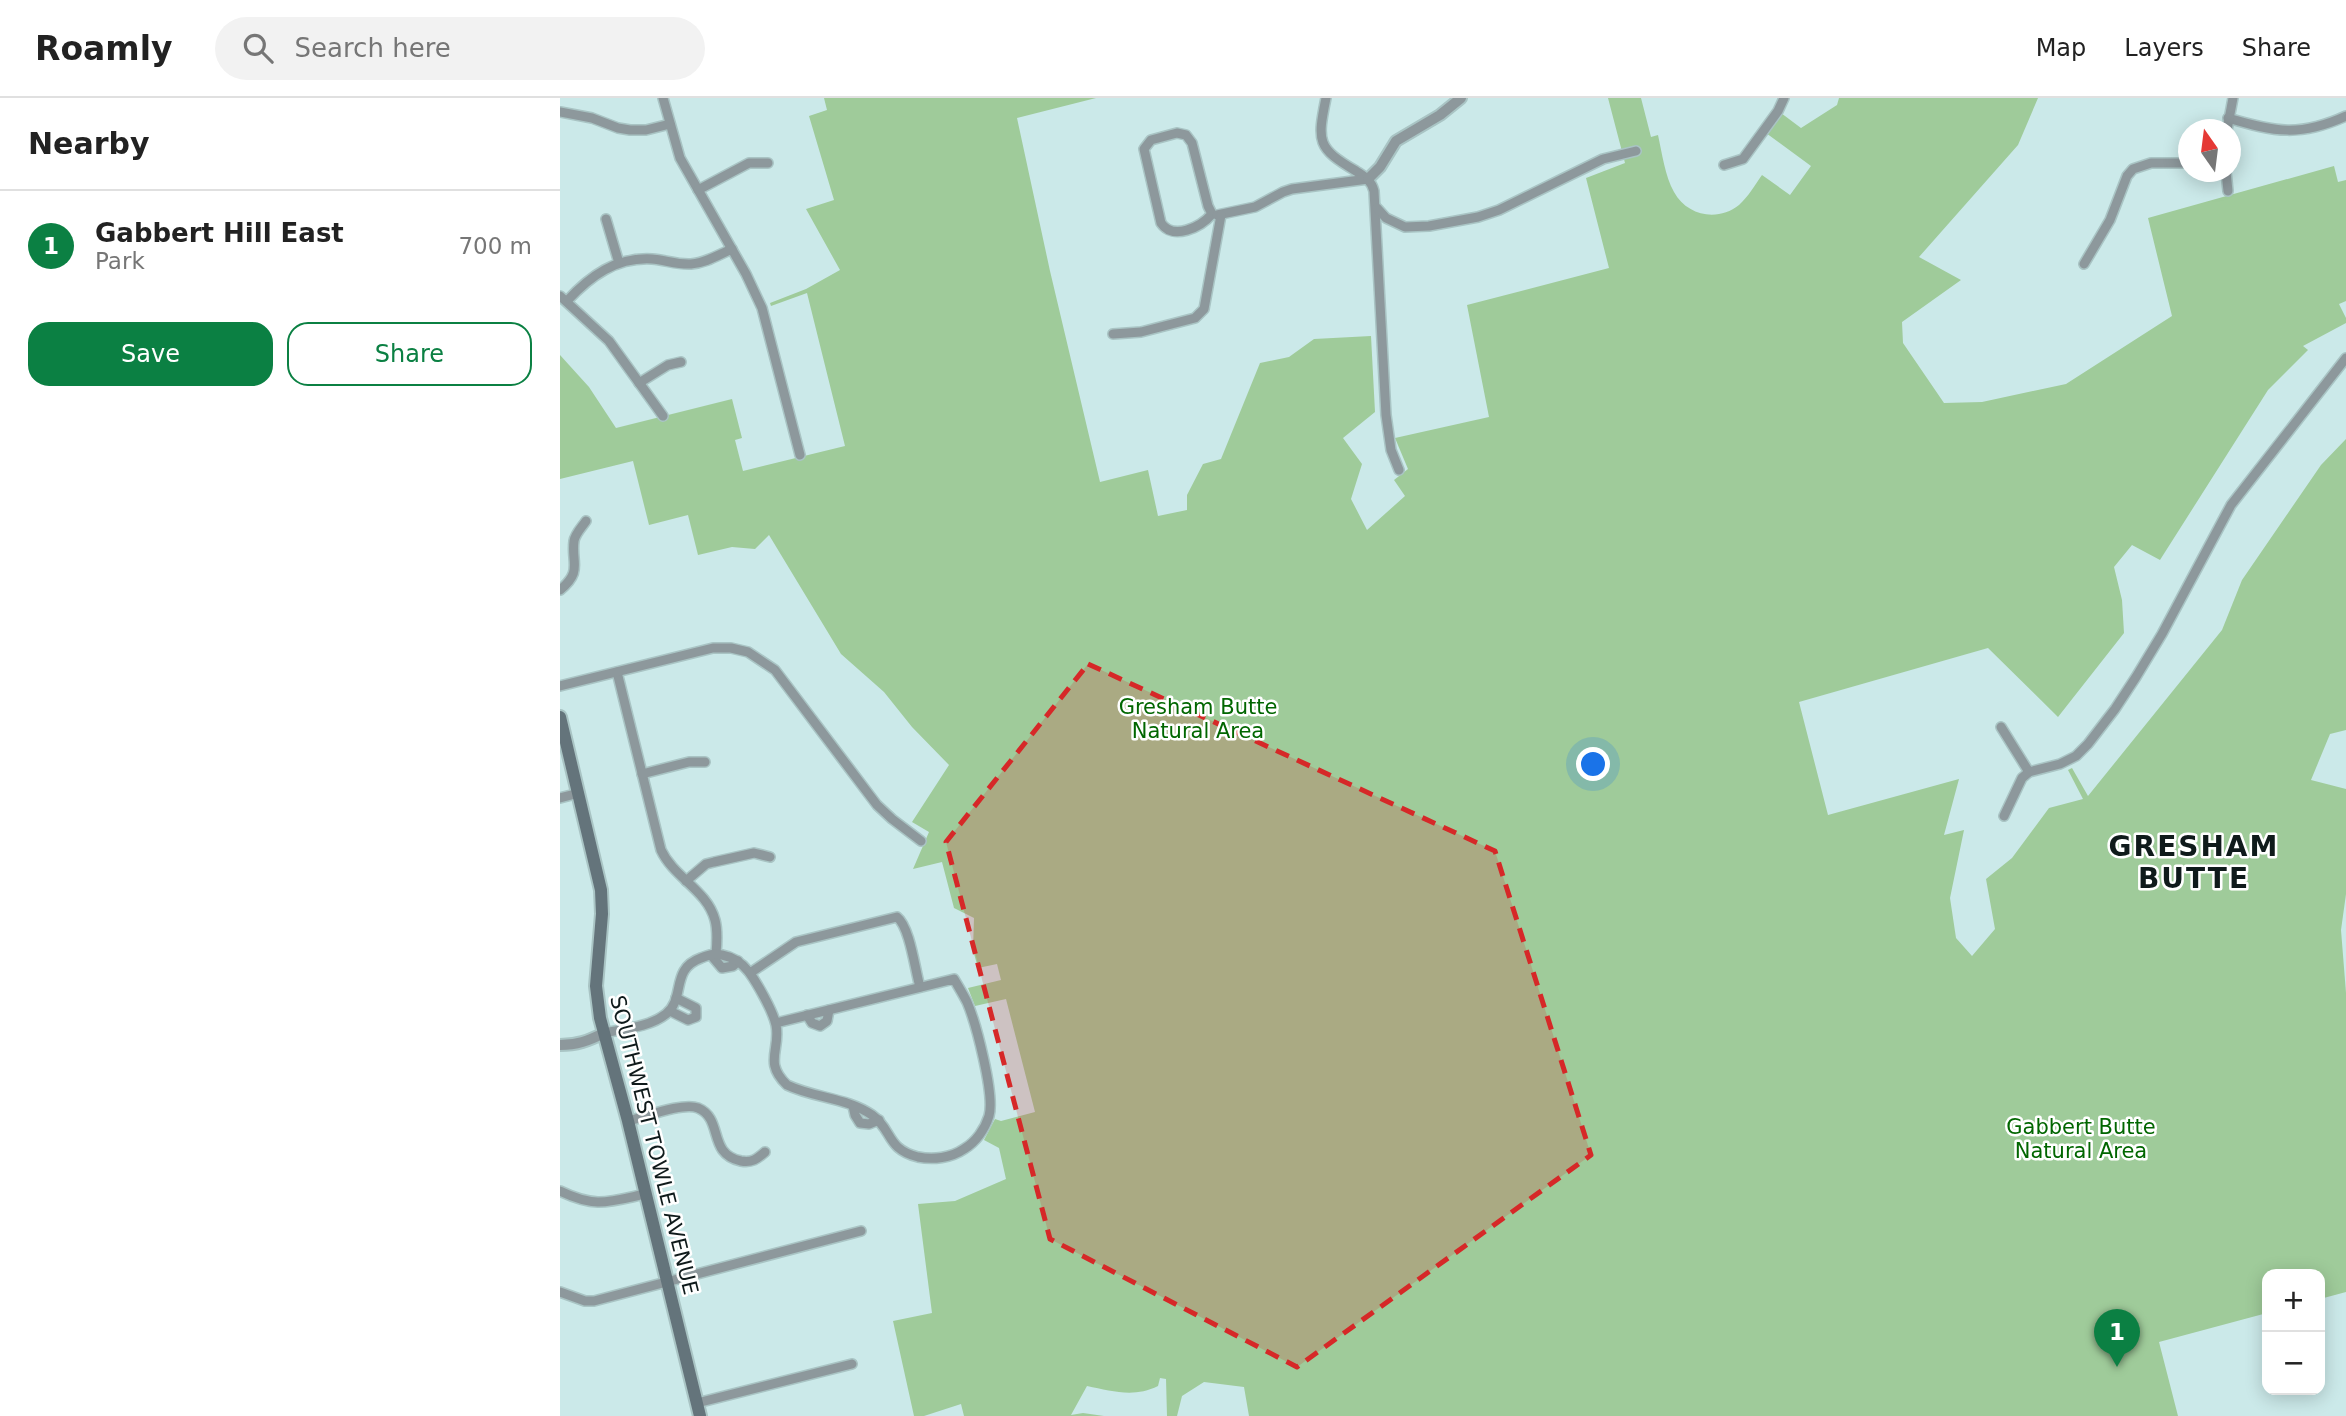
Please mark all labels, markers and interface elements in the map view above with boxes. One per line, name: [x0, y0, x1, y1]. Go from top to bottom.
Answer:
search box: [215, 17, 705, 80]
text: Roamly: [35, 29, 173, 68]
icon: search: [239, 29, 277, 67]
text: Search here: [295, 33, 451, 63]
text: Map: [2036, 34, 2086, 62]
text: Layers: [2124, 34, 2204, 62]
text: Share: [2242, 34, 2311, 62]
north arrow: [2178, 119, 2241, 182]
text: Nearby: [28, 126, 150, 161]
text: Gabbert Hill East: [95, 218, 344, 248]
text: 1: [43, 233, 59, 259]
text: 700 m: [458, 233, 532, 259]
text: Park: [95, 248, 145, 274]
button: Save: [28, 322, 273, 386]
button: Share: [287, 322, 532, 386]
park label: Gresham Butte Natural Area: [1119, 695, 1277, 743]
your location: [1576, 747, 1610, 781]
district label: GRESHAM BUTTE: [2109, 830, 2279, 895]
street label: SOUTHWEST TOWLE AVENUE: [605, 993, 703, 1297]
park label: Gabbert Butte Natural Area: [2006, 1115, 2156, 1163]
map controls: [2262, 1269, 2325, 1395]
button: +: [2262, 1269, 2325, 1332]
pin: 1: [2094, 1309, 2140, 1367]
button: −: [2262, 1332, 2325, 1395]

